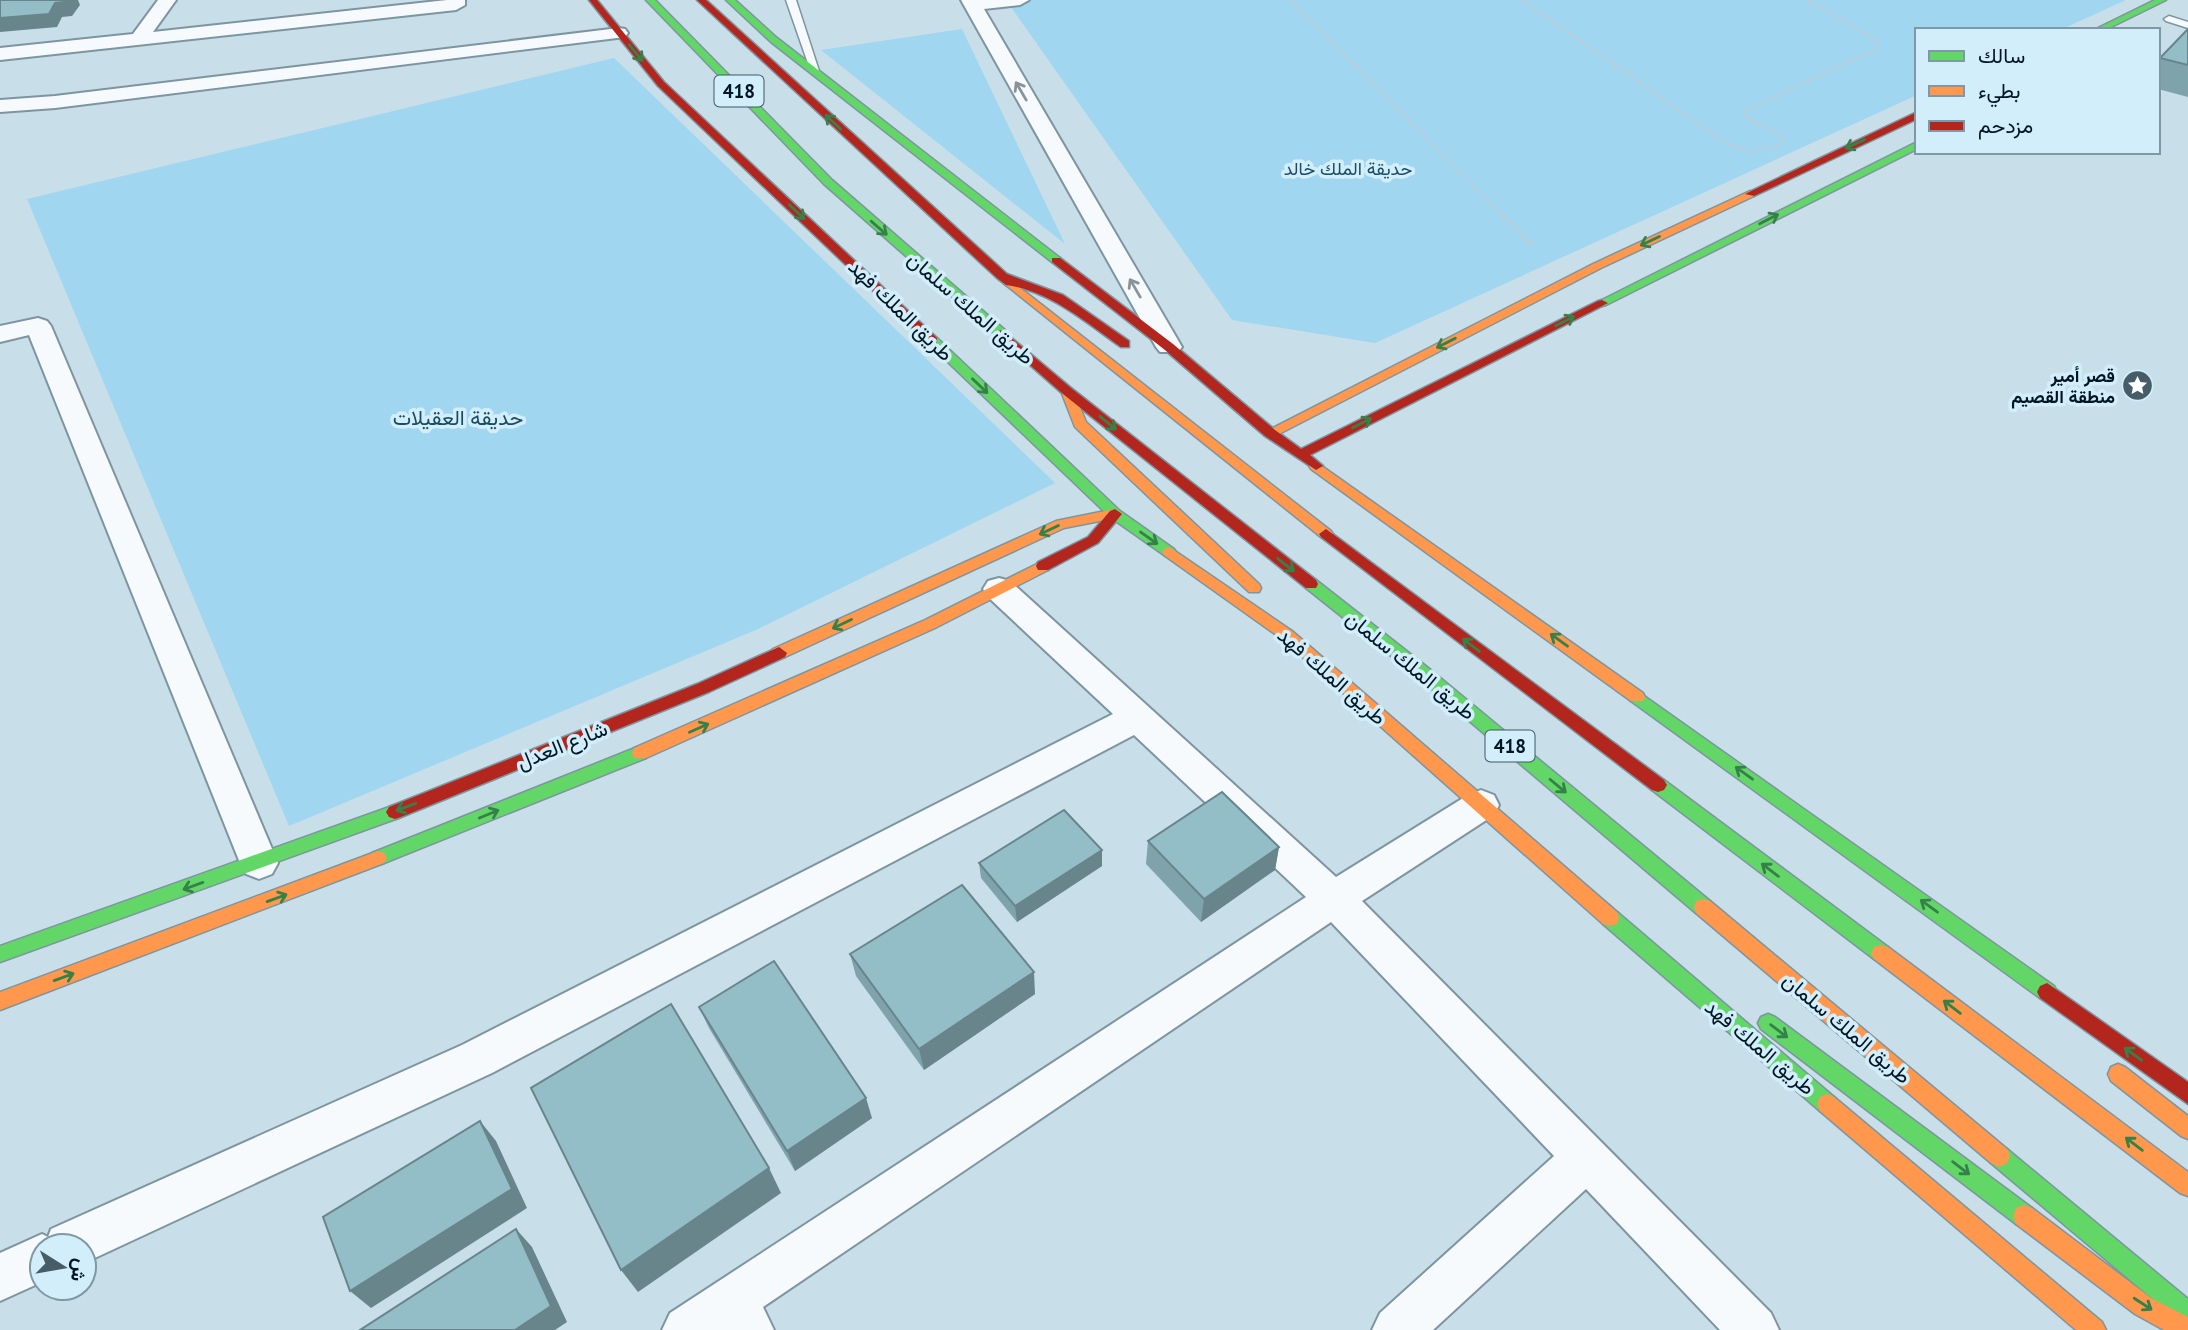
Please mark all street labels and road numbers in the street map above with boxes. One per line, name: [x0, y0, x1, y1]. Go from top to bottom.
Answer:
road number: 418: [714, 76, 764, 106]
street label: طريق الملك سلمان: [902, 246, 1040, 370]
street label: طريق الملك فهد: [843, 253, 959, 367]
street label: طريق الملك سلمان: [1341, 604, 1481, 726]
street label: طريق الملك فهد: [1272, 621, 1392, 731]
street label: شارع العدل: [513, 715, 612, 776]
road number: 418: [1486, 730, 1534, 762]
street label: طريق الملك سلمان: [1777, 966, 1917, 1090]
street label: طريق الملك فهد: [1699, 993, 1821, 1101]

